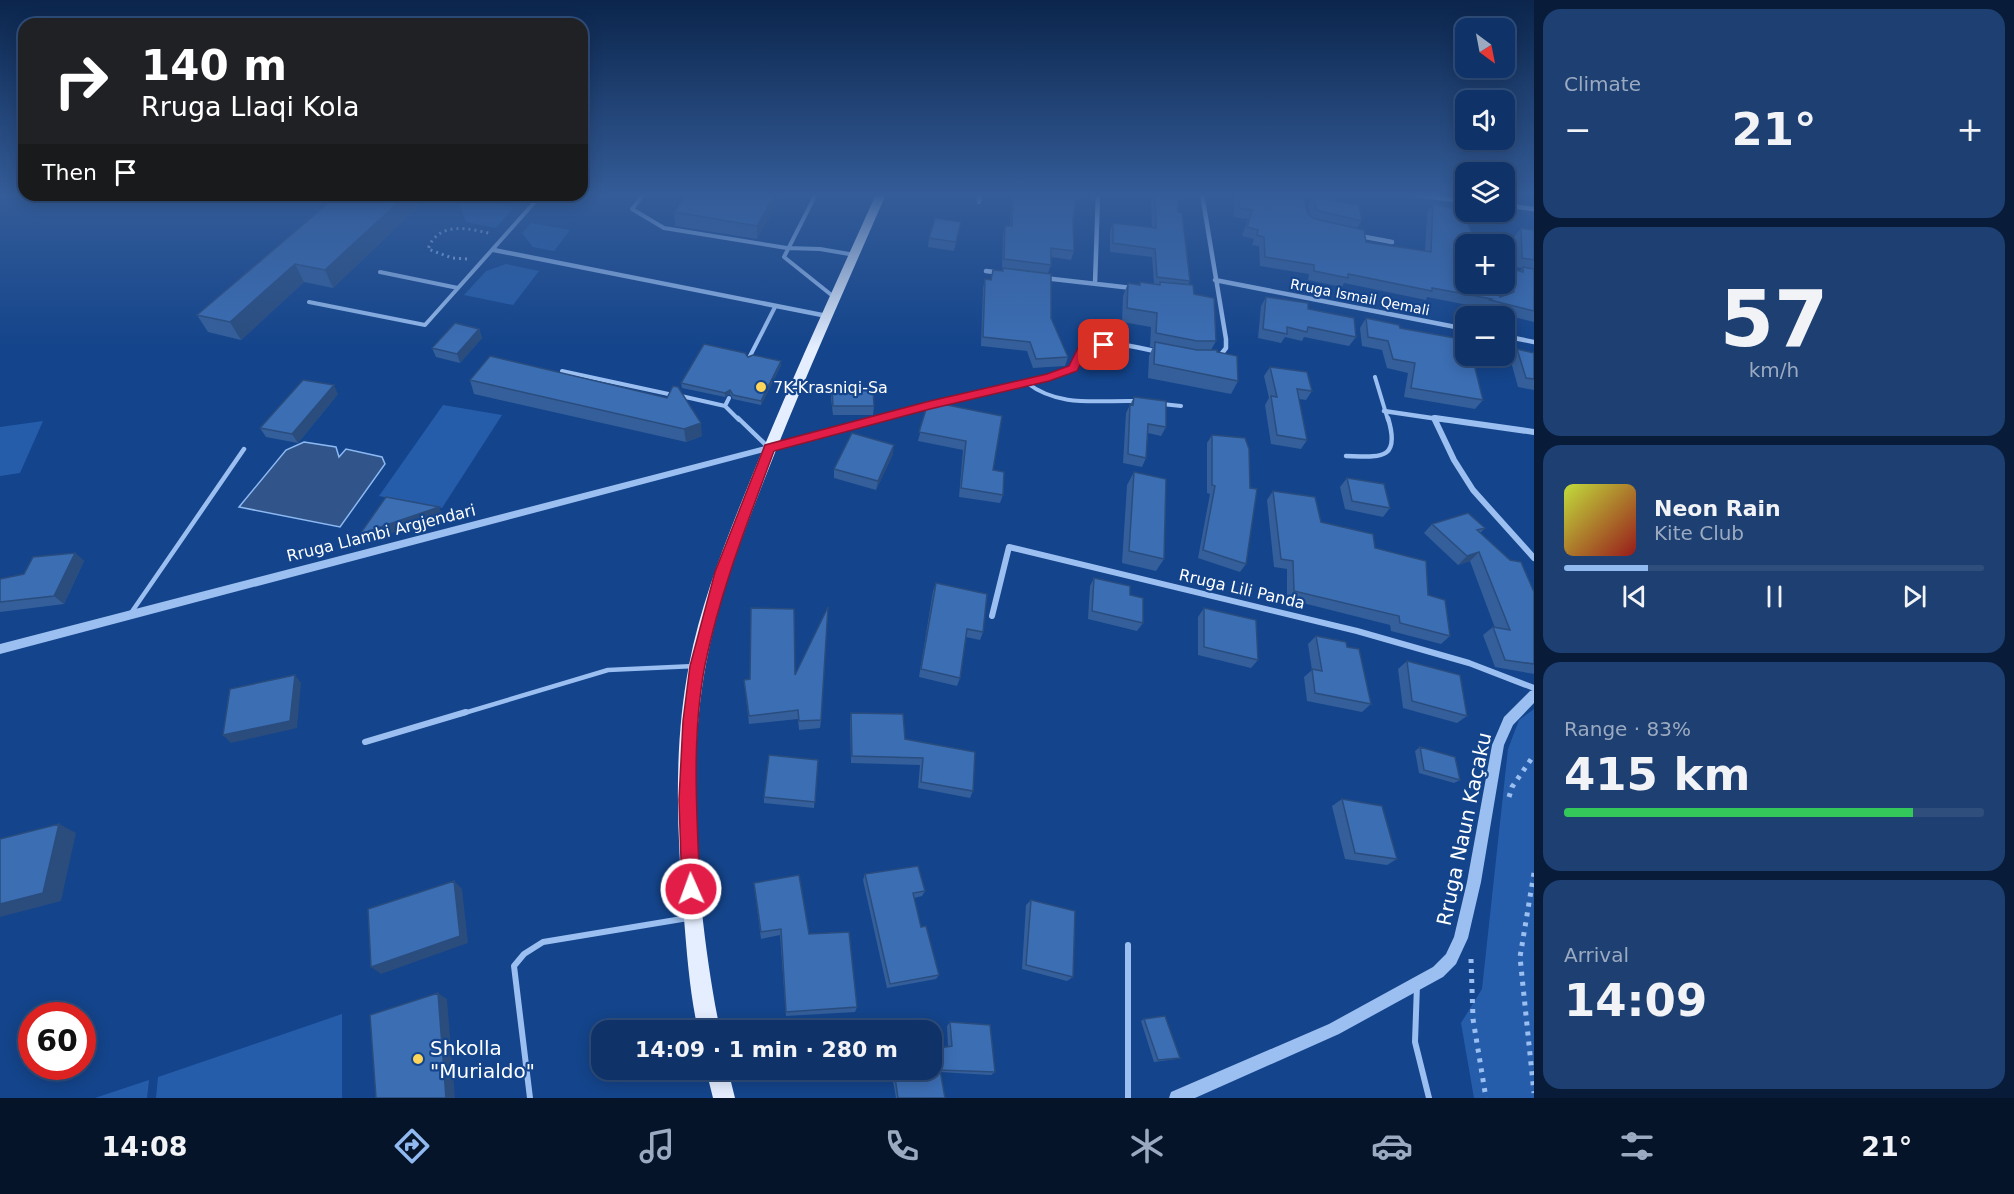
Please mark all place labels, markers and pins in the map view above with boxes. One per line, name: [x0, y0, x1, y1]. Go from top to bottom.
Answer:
pin: [1078, 319, 1129, 370]
place label: 7K-Krasniqi-Sa: [773, 378, 888, 397]
marker: 7K-Krasniqi-Sa: [754, 380, 768, 394]
place label: Shkolla "Murialdo": [430, 1036, 535, 1083]
marker: Shkolla "Murialdo": [411, 1052, 425, 1066]

